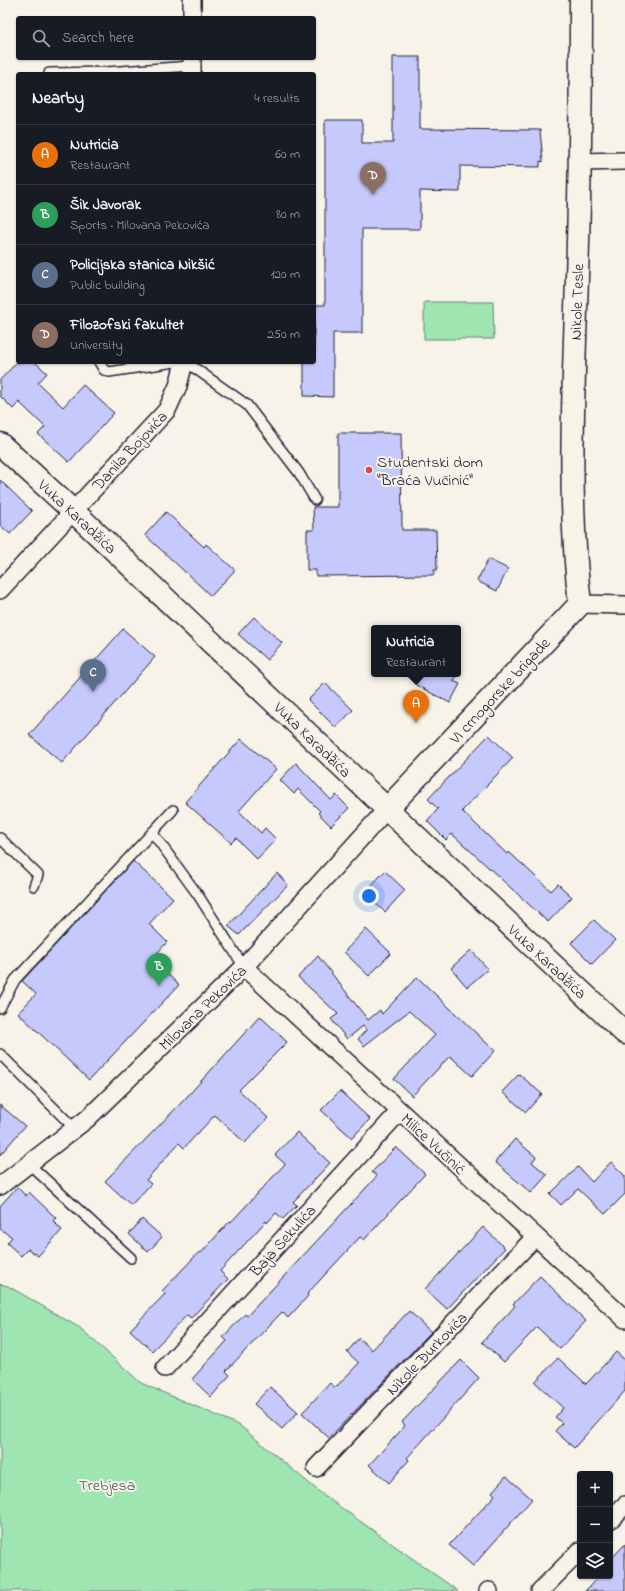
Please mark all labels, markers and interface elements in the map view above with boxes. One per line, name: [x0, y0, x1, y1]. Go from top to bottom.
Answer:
search box: [16, 16, 316, 60]
icon: search: [30, 27, 52, 49]
text: Search here: [62, 27, 134, 49]
text: Nearby: [32, 86, 84, 111]
text: 4 results: [254, 89, 300, 108]
text: Nutricia: [70, 134, 119, 156]
text: A: [41, 145, 49, 164]
text: 60 m: [275, 145, 300, 164]
text: Restaurant: [70, 156, 130, 175]
pin: D: [360, 162, 386, 195]
text: Šik Javorak: [70, 194, 141, 216]
text: B: [41, 205, 49, 224]
text: 80 m: [276, 205, 300, 224]
text: Sports · Milovana Pekovića: [70, 216, 210, 235]
text: Policijska stanica Nikšić: [70, 254, 215, 276]
street label: Nikole Tesle: [565, 262, 591, 341]
text: C: [41, 265, 49, 284]
text: 120 m: [270, 265, 300, 284]
text: Public building: [70, 276, 145, 295]
text: Filozofski fakultet: [70, 314, 184, 336]
text: D: [40, 325, 50, 344]
text: 250 m: [267, 325, 300, 344]
text: University: [70, 336, 123, 355]
street label: Danila Bojovića: [86, 406, 174, 497]
place label: Studentski dom "Braća Vučinić": [377, 451, 483, 493]
marker: Studentski dom "Braća Vučinić": [364, 465, 374, 475]
street label: Vuka Karadžića: [31, 474, 122, 561]
popup: [371, 625, 461, 677]
text: Nutricia: [386, 631, 434, 653]
street label: VI crnogorske brigade: [444, 632, 557, 751]
text: Restaurant: [386, 653, 446, 672]
pin: C: [80, 659, 106, 692]
pin: A: [403, 690, 429, 723]
street label: Vuka Karadžića: [266, 696, 356, 784]
your location: [359, 886, 379, 906]
street label: Vuka Karadžića: [501, 919, 592, 1006]
pin: B: [146, 953, 172, 986]
street label: Milovana Pekovića: [154, 960, 253, 1057]
street label: Milice Vučinić: [395, 1108, 471, 1181]
street label: Baja Sekulića: [244, 1200, 323, 1284]
street label: Nikole Đurkovića: [381, 1307, 474, 1402]
map controls: [577, 1471, 613, 1579]
button: +: [577, 1471, 613, 1507]
park label: Trebjesa: [79, 1474, 135, 1498]
button: −: [577, 1507, 613, 1543]
button: layers: [577, 1543, 613, 1579]

